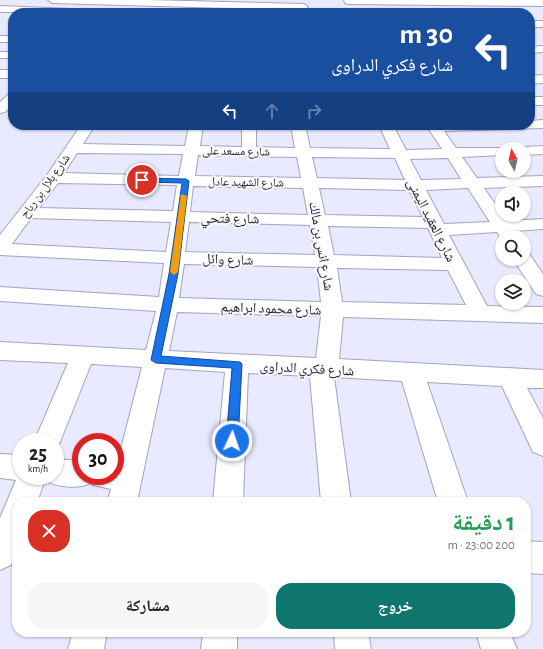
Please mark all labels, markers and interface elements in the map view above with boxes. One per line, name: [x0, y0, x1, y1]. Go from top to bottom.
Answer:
text: 30 m: [400, 21, 453, 49]
icon: left: [467, 24, 519, 76]
text: شارع فكري الدراوى: [331, 57, 453, 75]
icon: left: [219, 100, 241, 122]
icon: ahead: [261, 100, 283, 122]
icon: right: [303, 100, 325, 122]
north arrow: [495, 142, 531, 178]
map controls: [495, 142, 531, 310]
street label: شارع مسعد على: [202, 144, 270, 160]
street label: شارع بلال بن رباح: [18, 152, 74, 221]
pin: [125, 163, 159, 197]
icon: arrive: [131, 169, 153, 191]
street label: شارع الشهيد عادل: [208, 175, 284, 191]
street label: شارع العقيد اليمنى: [402, 177, 458, 265]
button: sound: [495, 186, 531, 222]
street label: شارع انس بن مالك: [304, 201, 336, 292]
street label: شارع فتحي: [200, 211, 259, 230]
button: search: [495, 230, 531, 266]
street label: شارع وائل: [202, 252, 254, 270]
button: layers: [495, 274, 531, 310]
street label: شارع محمود ابراهيم: [220, 300, 322, 320]
street label: شارع فكري الدراوى: [259, 360, 355, 382]
position arrow: [211, 420, 253, 462]
speed limit sign: 30: [72, 433, 124, 485]
text: 25: [29, 444, 47, 464]
text: km/h: [28, 464, 48, 474]
button: close: [28, 510, 70, 552]
text: 1 دقيقة: [452, 511, 515, 535]
text: 200 m · 23:00: [448, 539, 515, 552]
button: مشاركة: [28, 583, 268, 629]
button: خروج: [276, 583, 515, 629]

